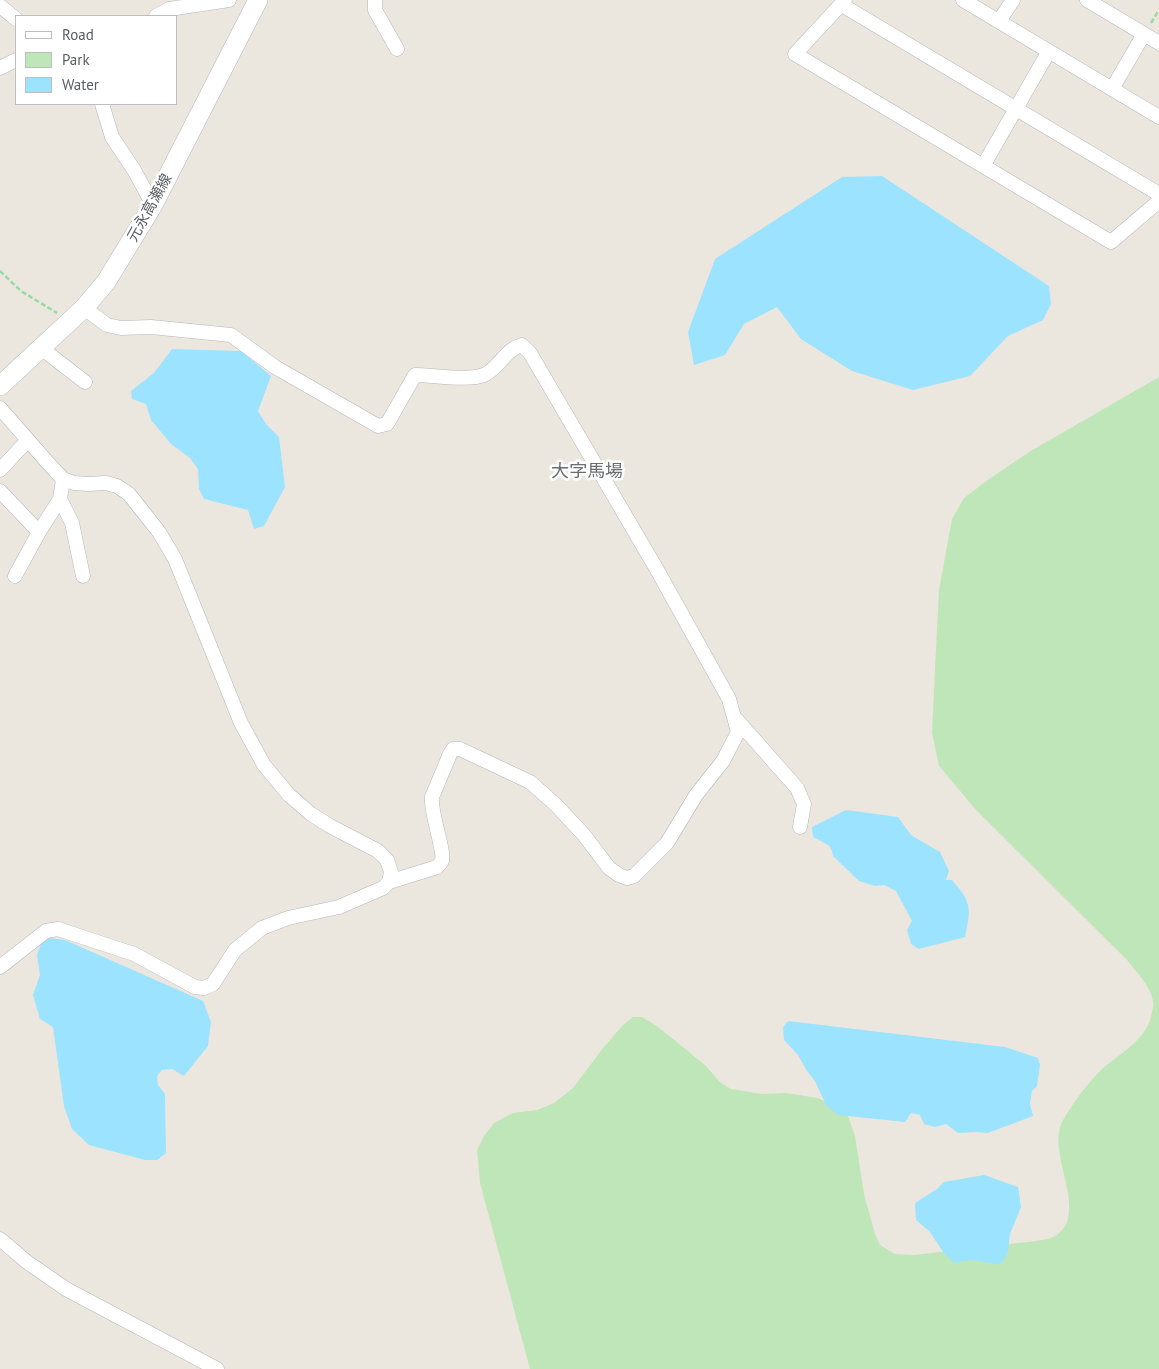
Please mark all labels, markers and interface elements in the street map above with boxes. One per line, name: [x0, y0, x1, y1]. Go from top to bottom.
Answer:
legend: [15, 15, 178, 105]
text: Road: [62, 25, 94, 44]
text: Park: [62, 50, 90, 69]
text: Water: [62, 75, 99, 94]
street label: 元永高瀬線: [124, 171, 176, 245]
district label: 大字馬場: [551, 461, 623, 483]

